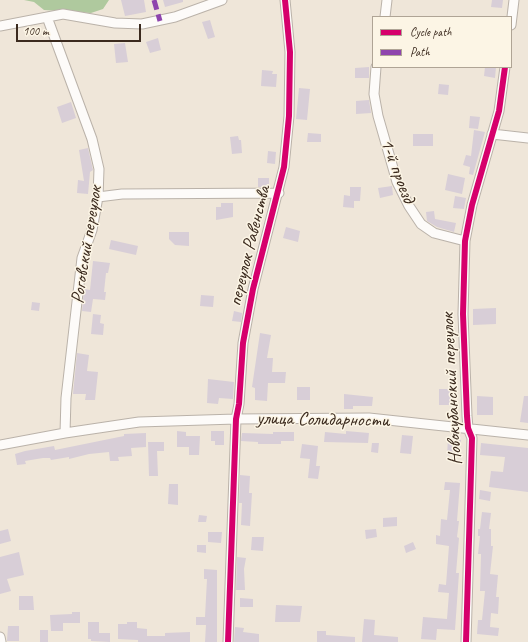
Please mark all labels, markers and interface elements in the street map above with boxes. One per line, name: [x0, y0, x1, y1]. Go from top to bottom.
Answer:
scale bar: [18, 16, 143, 42]
legend: [372, 16, 512, 68]
text: 100 m: [23, 23, 49, 39]
text: Cycle path: [410, 24, 452, 40]
text: Path: [410, 44, 430, 60]
street label: 1-й проезд: [374, 136, 420, 206]
street label: переулок Равенства: [224, 183, 276, 309]
street label: Роговский переулок: [66, 185, 108, 305]
street label: Новокубанский переулок: [437, 312, 467, 466]
street label: улица Солидарности: [256, 407, 390, 433]

